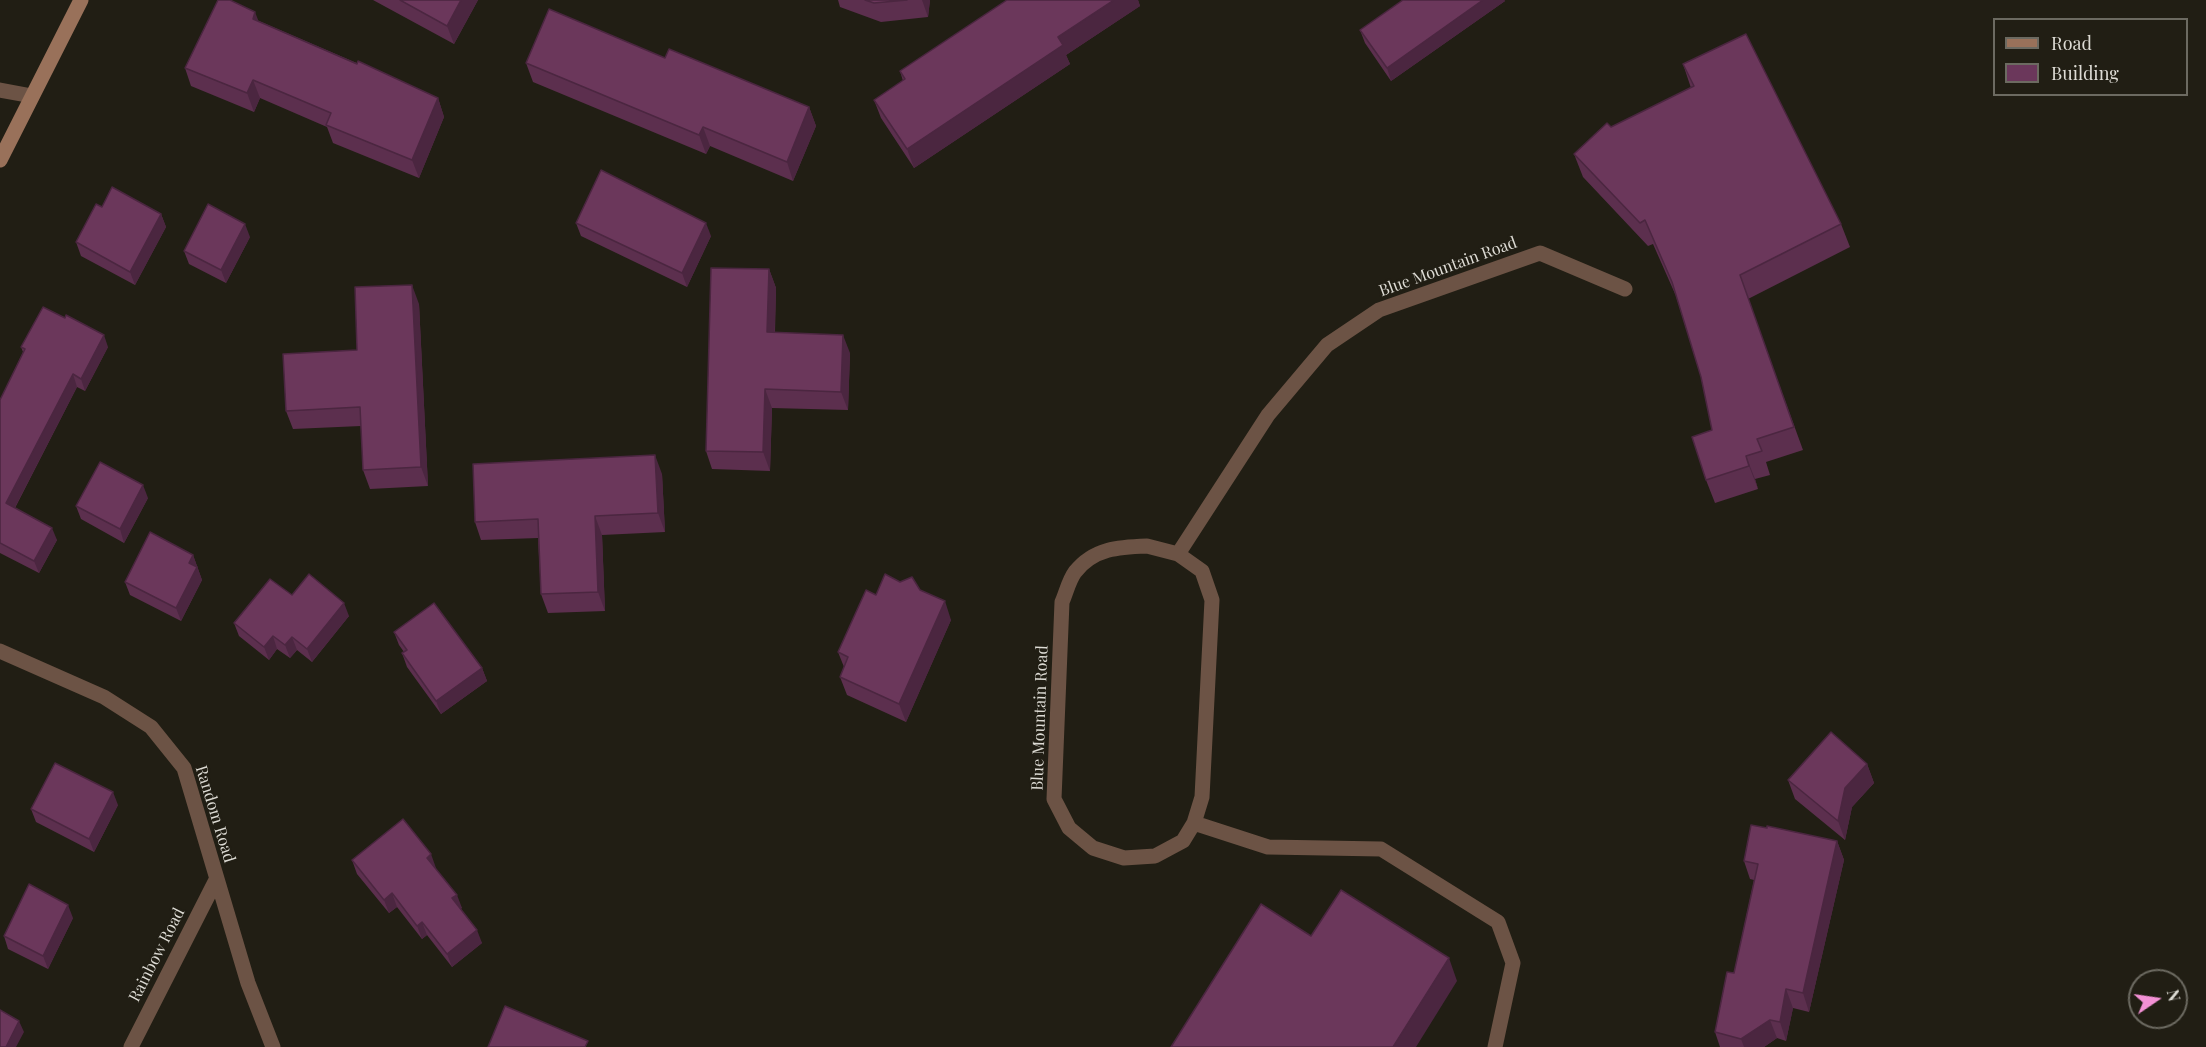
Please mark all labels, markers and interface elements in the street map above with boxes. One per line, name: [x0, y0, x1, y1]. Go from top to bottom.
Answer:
legend: [1993, 18, 2188, 96]
text: Road: [2051, 31, 2092, 55]
text: Building: [2051, 61, 2119, 85]
street label: Blue Mountain Road: [1376, 233, 1520, 301]
street label: Blue Mountain Road: [1028, 645, 1052, 791]
street label: Random Road: [191, 763, 239, 865]
street label: Rainbow Road: [125, 905, 189, 1005]
north arrow: [2128, 969, 2188, 1029]
text: N: [2163, 987, 2186, 1003]

